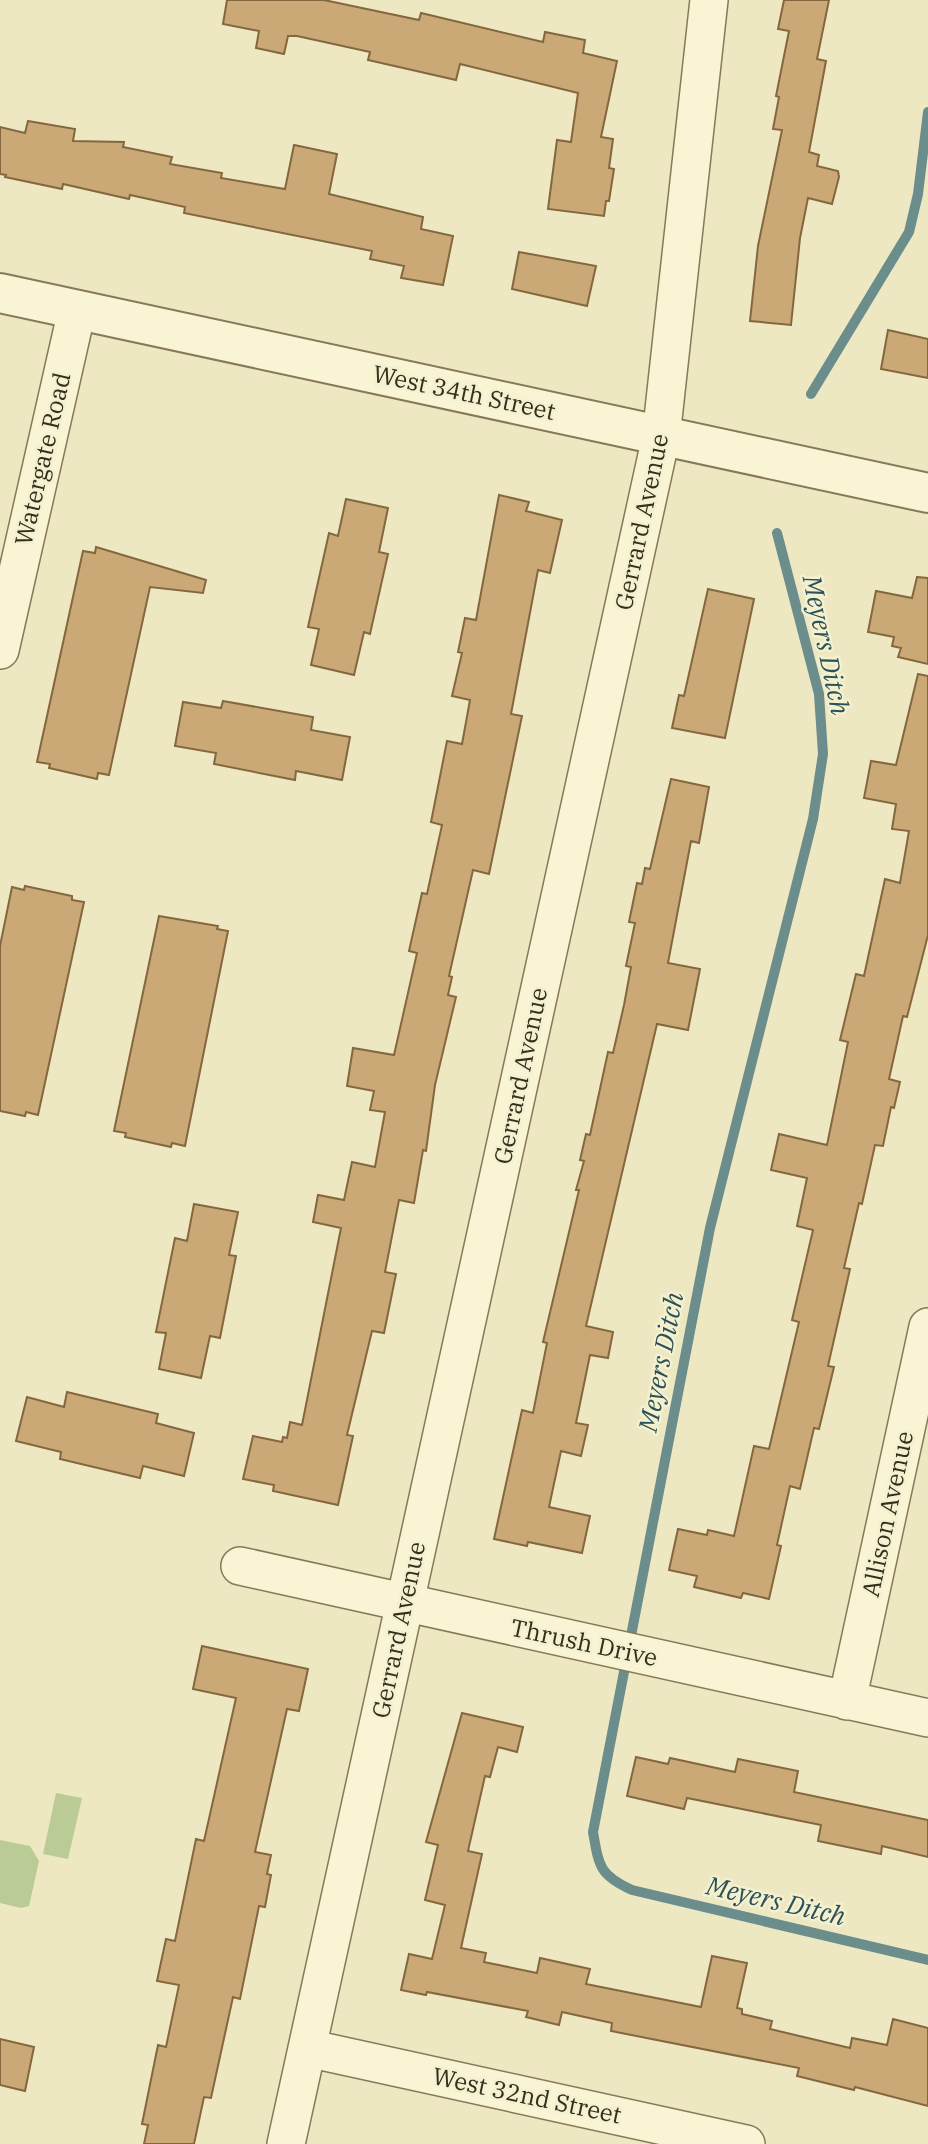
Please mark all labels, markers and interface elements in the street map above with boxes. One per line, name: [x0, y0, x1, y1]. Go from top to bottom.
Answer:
street label: West 34th Street: [370, 357, 558, 427]
street label: Watergate Road: [7, 369, 77, 548]
street label: Gerrard Avenue: [607, 431, 675, 613]
water label: Meyers Ditch: [795, 571, 858, 718]
street label: Gerrard Avenue: [486, 985, 554, 1167]
water label: Meyers Ditch: [630, 1288, 690, 1436]
street label: Allison Avenue: [854, 1428, 920, 1600]
street label: Gerrard Avenue: [364, 1539, 432, 1721]
street label: Thrush Drive: [508, 1611, 661, 1673]
water label: Meyers Ditch: [702, 1867, 850, 1933]
street label: West 32nd Street: [430, 2059, 625, 2131]

